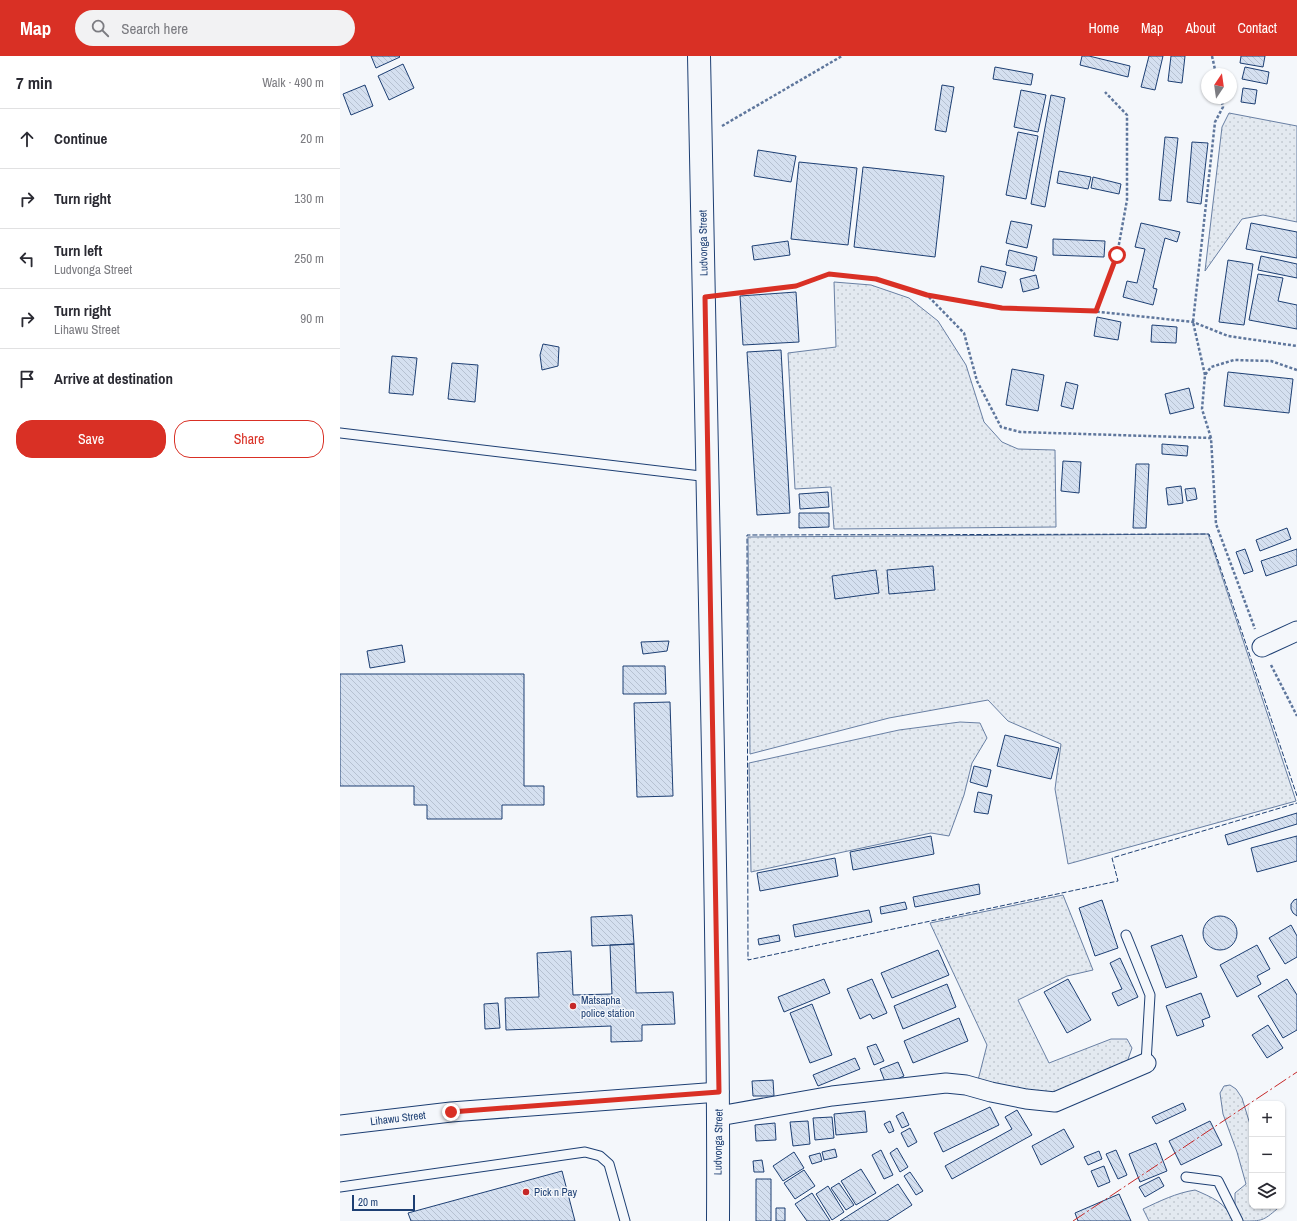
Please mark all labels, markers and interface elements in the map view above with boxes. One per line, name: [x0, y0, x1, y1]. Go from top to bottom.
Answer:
search box: [75, 10, 355, 46]
text: Map: [20, 15, 51, 41]
icon: search: [89, 17, 111, 39]
text: Search here: [121, 18, 188, 39]
text: Home: [1088, 19, 1119, 37]
text: Map: [1141, 19, 1163, 37]
text: About: [1185, 19, 1215, 37]
text: Contact: [1237, 19, 1277, 37]
north arrow: [1201, 68, 1237, 104]
text: 7 min: [16, 71, 52, 94]
text: Walk · 490 m: [262, 74, 324, 91]
icon: ahead: [16, 128, 38, 150]
text: Continue: [54, 128, 107, 149]
text: 20 m: [300, 130, 324, 147]
icon: right: [16, 188, 38, 210]
text: Turn right: [54, 188, 111, 209]
text: 130 m: [294, 190, 324, 207]
street label: Ludvonga Street: [695, 209, 711, 276]
text: Turn left: [54, 240, 102, 261]
route start: [1108, 246, 1126, 264]
icon: left: [16, 248, 38, 270]
text: 250 m: [294, 250, 324, 267]
text: Ludvonga Street: [54, 261, 132, 278]
text: Turn right: [54, 300, 111, 321]
icon: right: [16, 308, 38, 330]
text: 90 m: [300, 310, 324, 327]
text: Lihawu Street: [54, 321, 120, 338]
icon: arrive: [16, 368, 38, 390]
text: Arrive at destination: [54, 368, 173, 389]
button: Save: [16, 420, 166, 458]
button: Share: [174, 420, 324, 458]
place label: Matsapha police station: [581, 993, 635, 1020]
marker: Matsapha police station: [568, 1001, 578, 1011]
map controls: [1249, 1101, 1285, 1209]
button: +: [1249, 1101, 1285, 1137]
route end: [442, 1103, 460, 1121]
street label: Lihawu Street: [370, 1108, 427, 1128]
street label: Ludvonga Street: [710, 1108, 726, 1175]
button: −: [1249, 1137, 1285, 1173]
button: layers: [1249, 1173, 1285, 1209]
place label: Pick n Pay: [534, 1185, 578, 1199]
marker: Pick n Pay: [521, 1187, 531, 1197]
scale bar: [352, 1193, 415, 1212]
text: 20 m: [358, 1195, 378, 1209]

